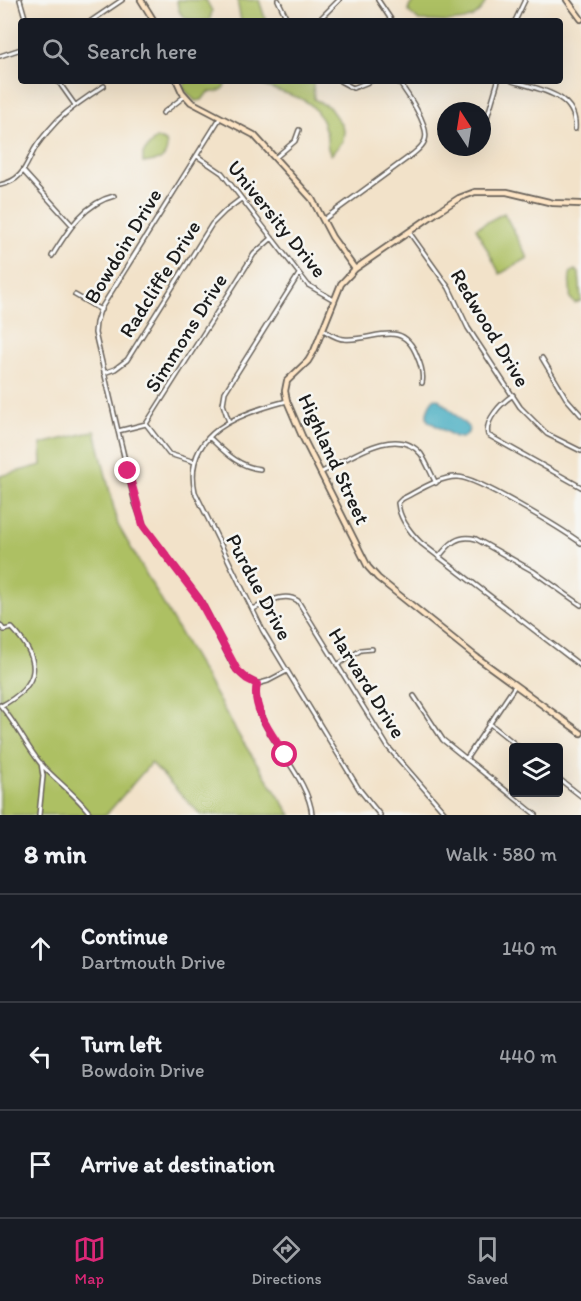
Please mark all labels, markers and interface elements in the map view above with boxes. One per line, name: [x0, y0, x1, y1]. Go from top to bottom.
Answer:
search box: [18, 18, 563, 84]
icon: search: [39, 35, 72, 68]
text: Search here: [87, 38, 197, 65]
north arrow: [437, 102, 491, 156]
street label: University Drive: [222, 155, 332, 282]
street label: Bowdoin Drive: [78, 184, 167, 308]
street label: Radcliffe Drive: [114, 215, 206, 342]
street label: Redwood Drive: [445, 264, 535, 391]
street label: Simmons Drive: [139, 269, 232, 397]
street label: Highland Street: [293, 389, 376, 528]
route end: [114, 457, 140, 483]
street label: Purdue Drive: [221, 529, 298, 644]
street label: Harvard Drive: [324, 623, 411, 743]
route start: [271, 741, 297, 767]
map controls: [509, 743, 563, 797]
button: layers: [509, 743, 563, 797]
text: 8 min: [24, 838, 86, 870]
text: Walk · 580 m: [445, 842, 557, 866]
text: Continue: [81, 923, 168, 950]
icon: ahead: [24, 932, 57, 965]
text: 140 m: [502, 936, 557, 960]
text: Dartmouth Drive: [81, 950, 226, 974]
text: Turn left: [81, 1031, 162, 1058]
icon: left: [24, 1040, 57, 1073]
text: 440 m: [499, 1044, 557, 1068]
text: Bowdoin Drive: [81, 1058, 205, 1082]
icon: arrive: [24, 1148, 57, 1181]
text: Arrive at destination: [81, 1151, 275, 1178]
tab: Map: [73, 1233, 106, 1288]
tab: Directions: [251, 1233, 322, 1288]
tab: Saved: [467, 1233, 508, 1288]

